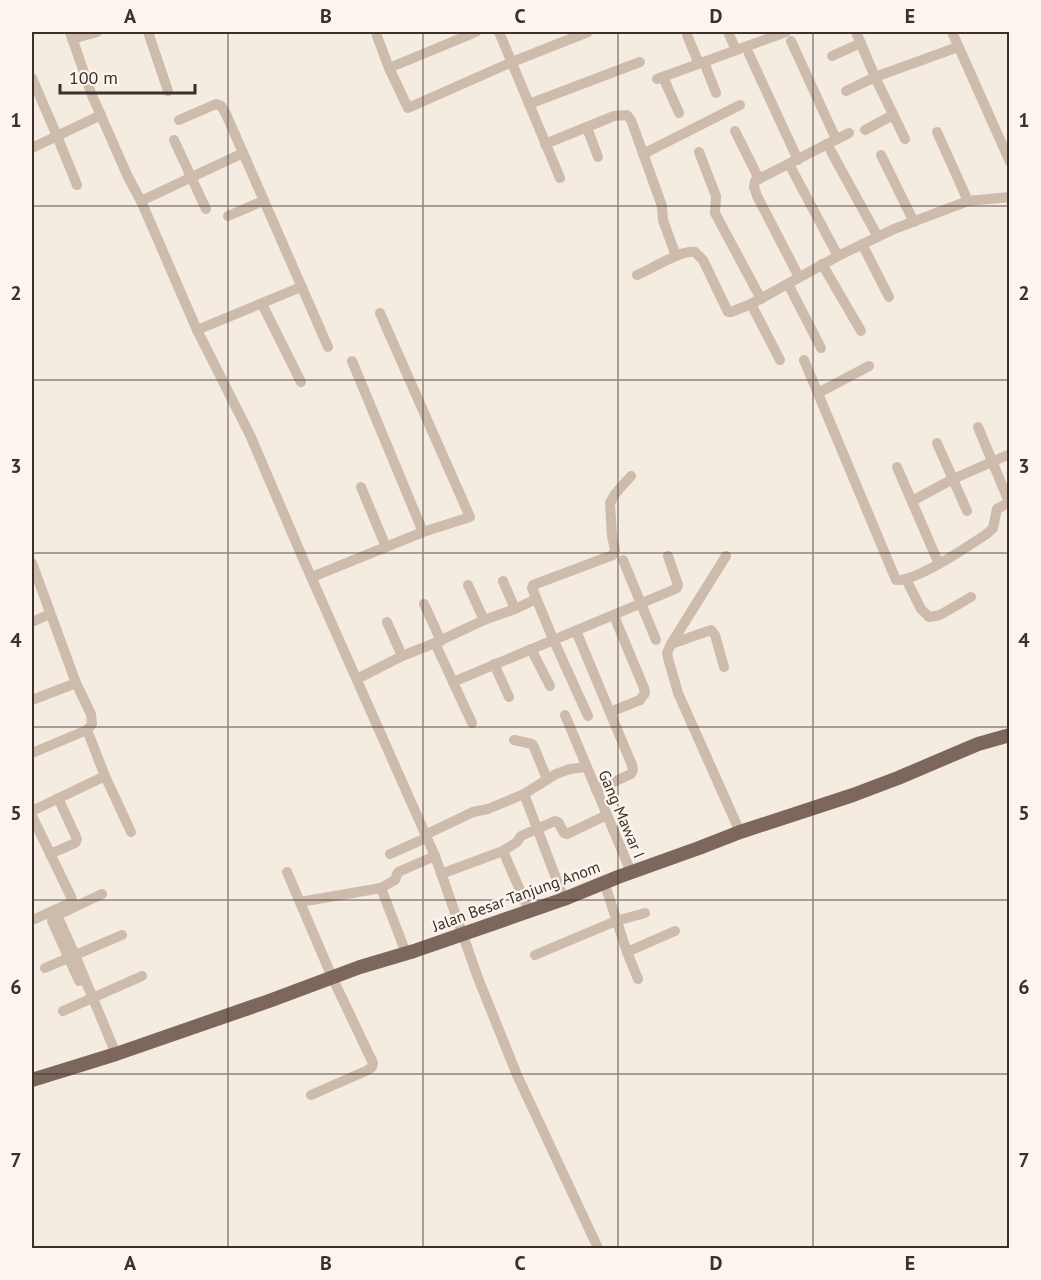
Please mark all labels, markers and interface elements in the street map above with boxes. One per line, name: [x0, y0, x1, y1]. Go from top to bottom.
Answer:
text: A: [124, 3, 137, 29]
text: B: [320, 3, 332, 29]
text: C: [514, 3, 526, 29]
text: D: [710, 3, 723, 29]
text: E: [905, 3, 915, 29]
scale bar: [60, 57, 195, 95]
text: 100 m: [69, 66, 118, 89]
text: 1: [10, 107, 22, 133]
text: 1: [1018, 107, 1030, 133]
text: 2: [10, 280, 22, 306]
text: 2: [1018, 280, 1030, 306]
text: 3: [10, 453, 22, 479]
text: 3: [1018, 453, 1030, 479]
text: 4: [10, 627, 22, 653]
text: 4: [1018, 627, 1030, 653]
street label: Gang Mawar I: [594, 767, 650, 861]
text: 5: [10, 800, 22, 826]
text: 5: [1018, 800, 1030, 826]
street label: Jalan Besar Tanjung Anom: [428, 856, 603, 936]
text: 6: [10, 974, 22, 1000]
text: 6: [1018, 974, 1030, 1000]
text: 7: [10, 1147, 22, 1173]
text: 7: [1018, 1147, 1030, 1173]
text: A: [124, 1250, 137, 1276]
text: B: [320, 1250, 332, 1276]
text: C: [514, 1250, 526, 1276]
text: D: [710, 1250, 723, 1276]
text: E: [905, 1250, 915, 1276]

